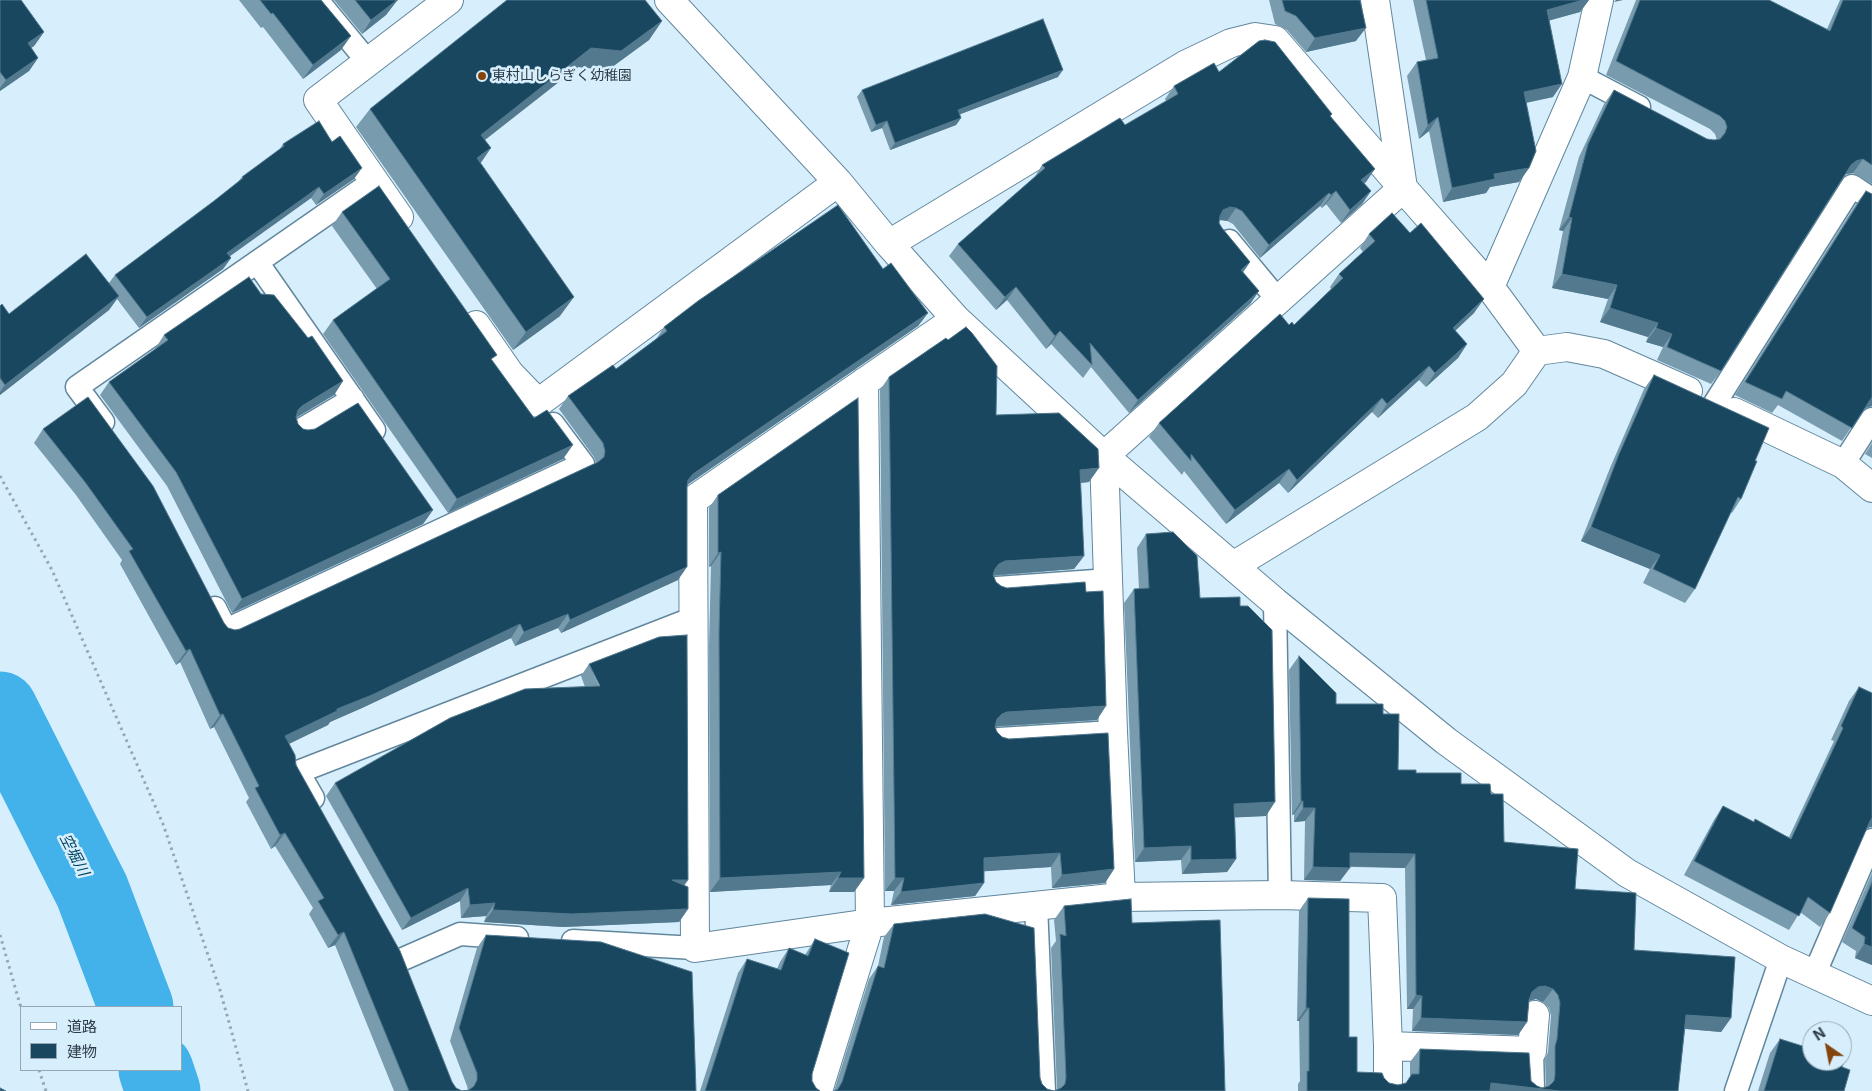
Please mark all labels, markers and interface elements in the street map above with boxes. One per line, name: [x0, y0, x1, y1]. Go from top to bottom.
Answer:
place label: 東村山しらぎく幼稚園: [492, 68, 632, 84]
marker: 東村山しらぎく幼稚園: [476, 70, 488, 82]
water label: 空堀川: [56, 831, 92, 879]
legend: [20, 1006, 182, 1071]
text: 道路: [67, 1017, 97, 1036]
north arrow: [1802, 1021, 1852, 1071]
text: N: [1810, 1024, 1828, 1044]
text: 建物: [67, 1042, 97, 1061]

